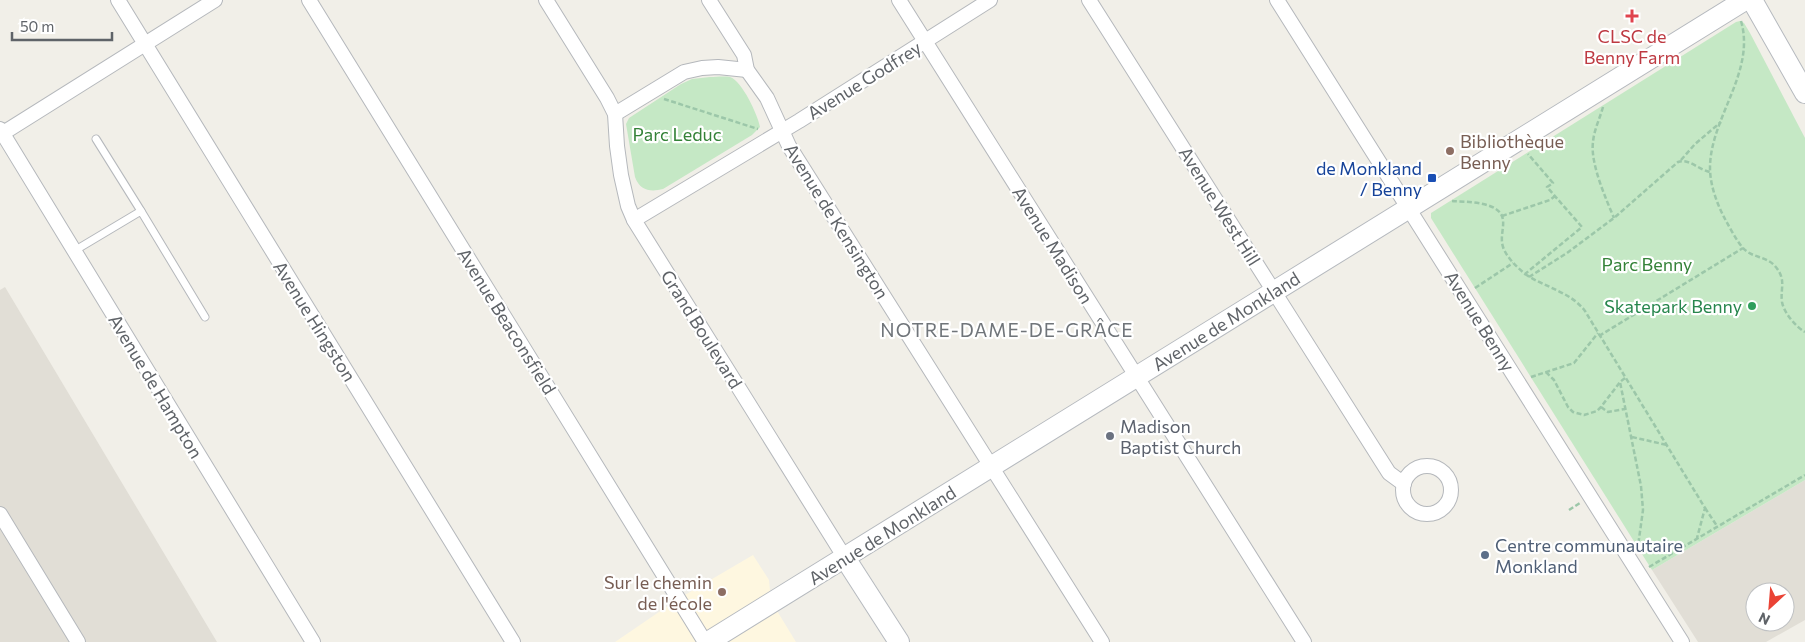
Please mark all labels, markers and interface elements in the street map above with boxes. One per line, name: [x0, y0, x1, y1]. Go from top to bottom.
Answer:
marker: CLSC de Benny Farm: [1625, 9, 1639, 23]
scale bar: [12, 10, 112, 42]
text: 50 m: [20, 17, 54, 35]
place label: CLSC de Benny Farm: [1584, 25, 1680, 68]
street label: Avenue Godfrey: [803, 36, 925, 124]
park label: Parc Leduc: [632, 123, 722, 145]
place label: Bibliothèque Benny: [1460, 130, 1564, 173]
street label: Avenue de Kensington: [780, 139, 894, 303]
street label: Avenue West Hill: [1175, 142, 1265, 270]
marker: Bibliothèque Benny: [1444, 145, 1456, 157]
place label: de Monkland / Benny: [1316, 157, 1422, 200]
marker: de Monkland / Benny: [1426, 172, 1438, 184]
street label: Avenue Madison: [1008, 182, 1098, 308]
street label: Avenue Beaconsfield: [453, 244, 561, 398]
park label: Parc Benny: [1602, 253, 1692, 275]
street label: Avenue Hingston: [269, 257, 361, 385]
street label: Grand Boulevard: [657, 266, 747, 392]
street label: Avenue de Monkland: [1148, 267, 1304, 375]
street label: Avenue Benny: [1440, 267, 1520, 375]
place label: Skatepark Benny: [1604, 295, 1742, 317]
marker: Skatepark Benny: [1746, 300, 1758, 312]
street label: Avenue de Hampton: [104, 310, 208, 462]
district label: NOTRE-DAME-DE-GRÂCE: [880, 318, 1134, 341]
place label: Madison Baptist Church: [1120, 415, 1241, 458]
marker: Madison Baptist Church: [1104, 430, 1116, 442]
street label: Avenue de Monkland: [804, 481, 960, 589]
place label: Centre communautaire Monkland: [1495, 534, 1683, 577]
marker: Centre communautaire Monkland: [1479, 549, 1491, 561]
place label: Sur le chemin de l'école: [604, 571, 712, 614]
north arrow: [1745, 582, 1795, 632]
marker: Sur le chemin de l'école: [716, 586, 728, 598]
text: N: [1756, 609, 1773, 629]

